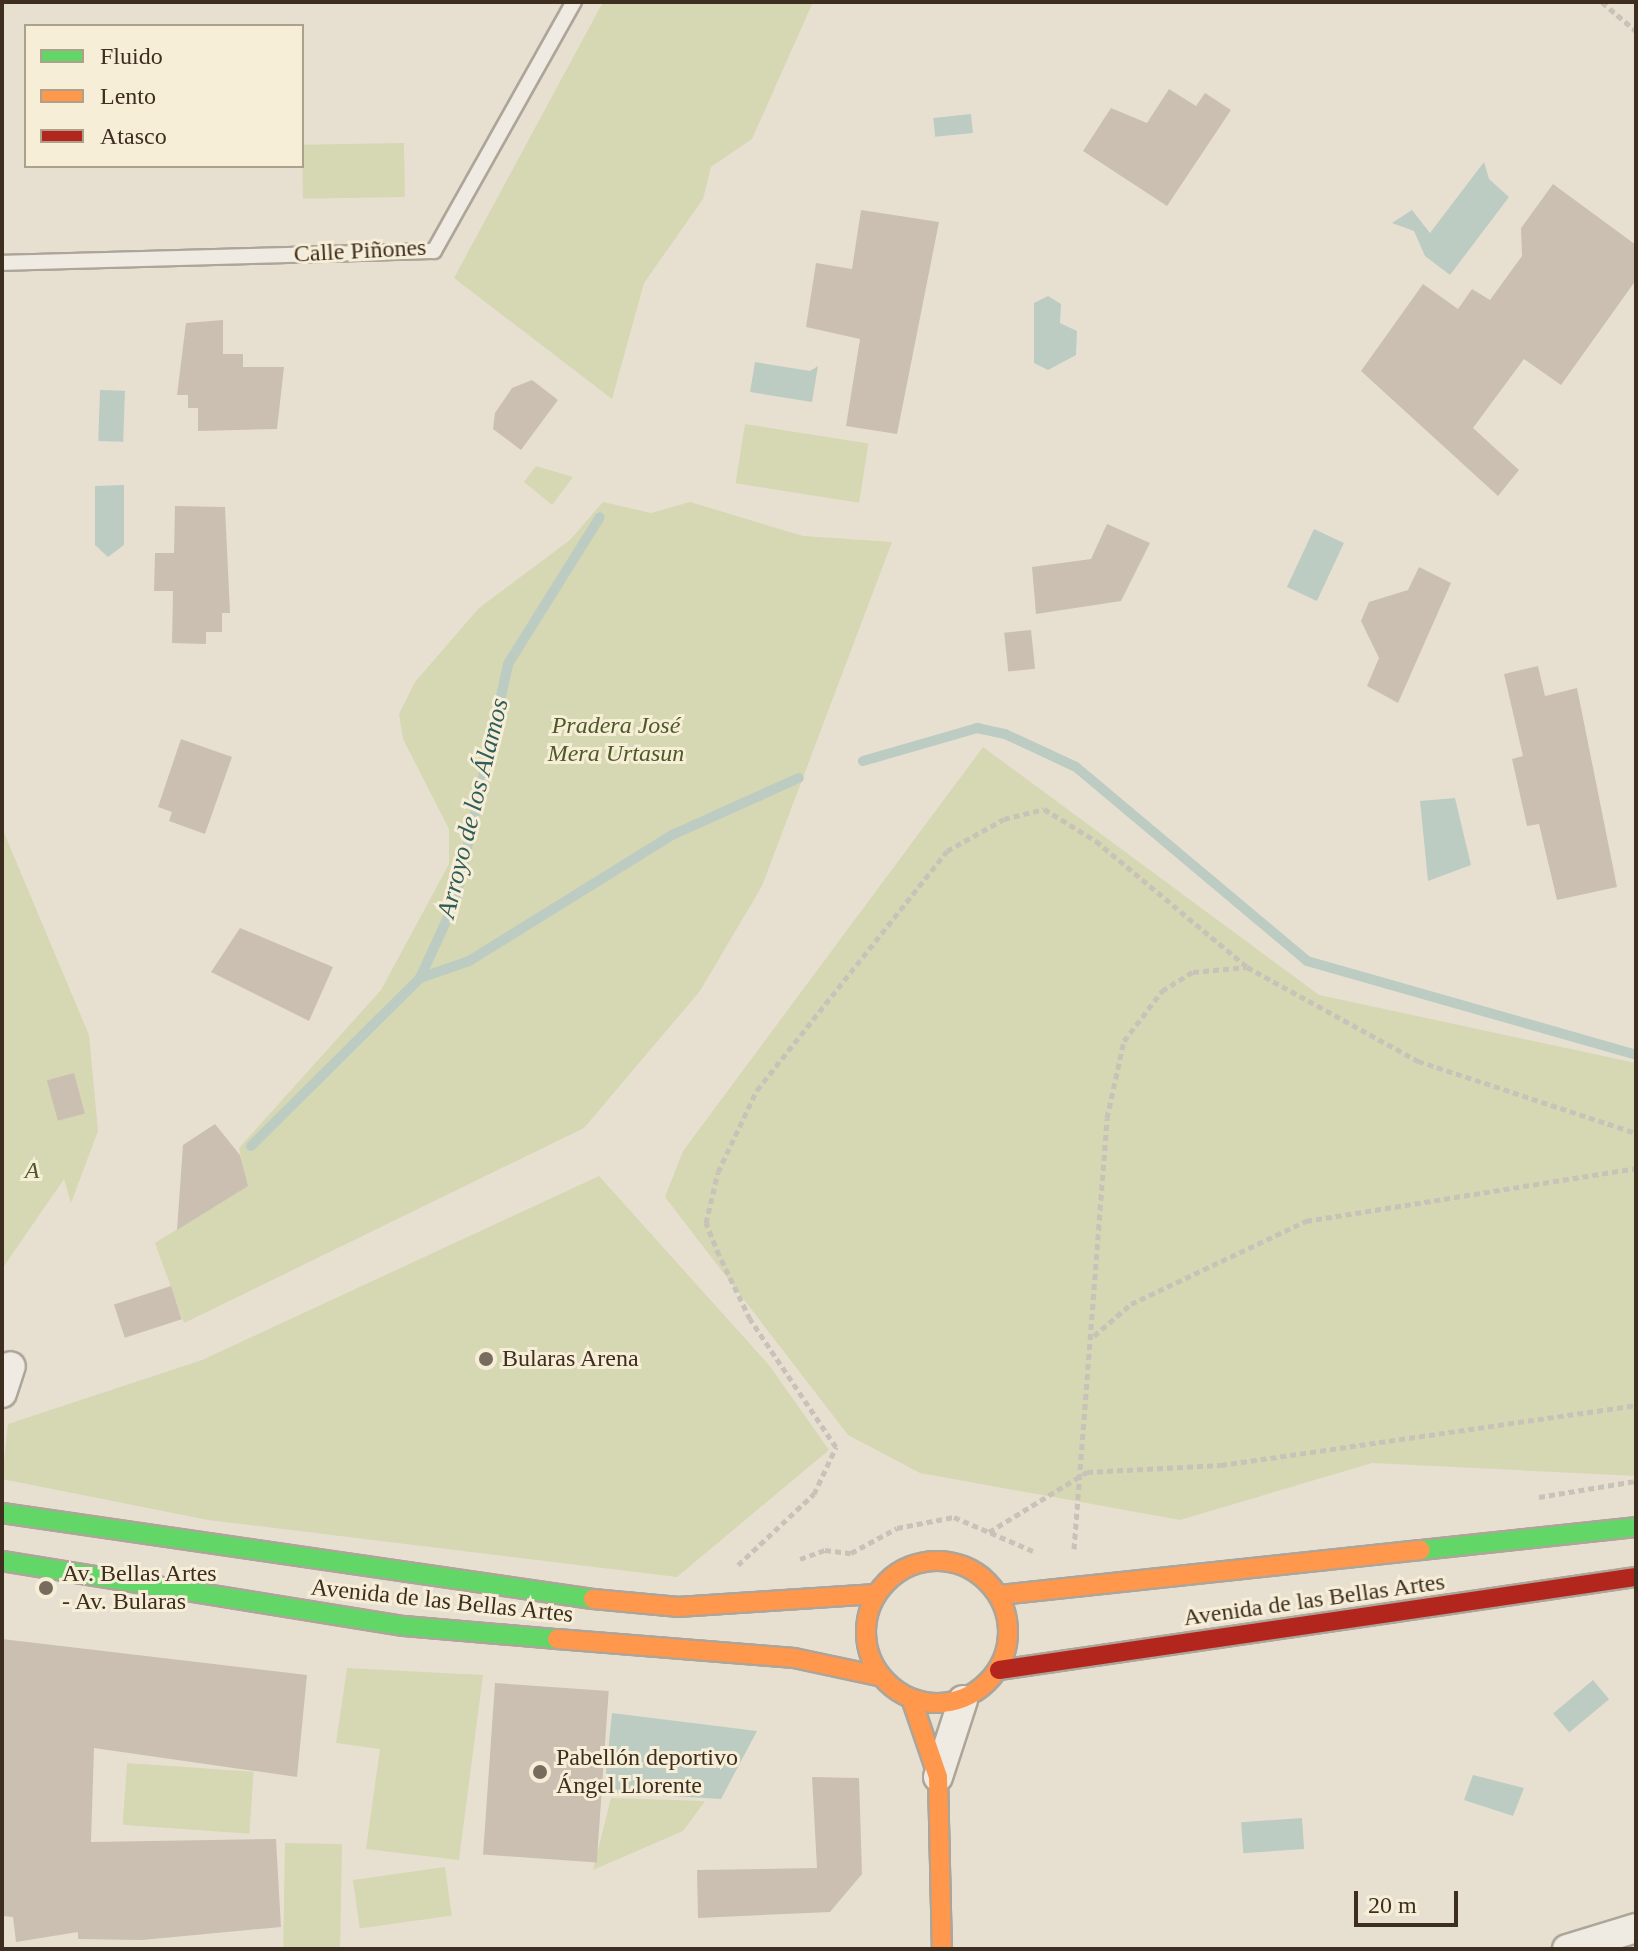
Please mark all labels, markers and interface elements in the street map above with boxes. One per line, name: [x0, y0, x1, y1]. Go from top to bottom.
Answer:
legend: [24, 24, 304, 168]
text: Fluido: [100, 43, 163, 69]
text: Lento: [100, 83, 156, 109]
text: Atasco: [100, 123, 167, 149]
street label: Calle Piñones: [293, 233, 427, 269]
water label: Arroyo de los Álamos: [431, 695, 515, 921]
park label: Pradera José Mera Urtasun: [548, 712, 684, 768]
park label: A: [25, 1157, 39, 1185]
place label: Bularas Arena: [502, 1345, 640, 1373]
marker: Bularas Arena: [477, 1350, 495, 1368]
place label: Av. Bellas Artes - Av. Bularas: [62, 1560, 218, 1616]
street label: Avenida de las Bellas Artes: [1181, 1567, 1447, 1633]
street label: Avenida de las Bellas Artes: [309, 1573, 575, 1629]
marker: Av. Bellas Artes - Av. Bularas: [37, 1579, 55, 1597]
place label: Pabellón deportivo Ángel Llorente: [556, 1744, 738, 1800]
marker: Pabellón deportivo Ángel Llorente: [531, 1763, 549, 1781]
scale bar: [1358, 1875, 1462, 1925]
text: 20 m: [1368, 1892, 1417, 1918]

